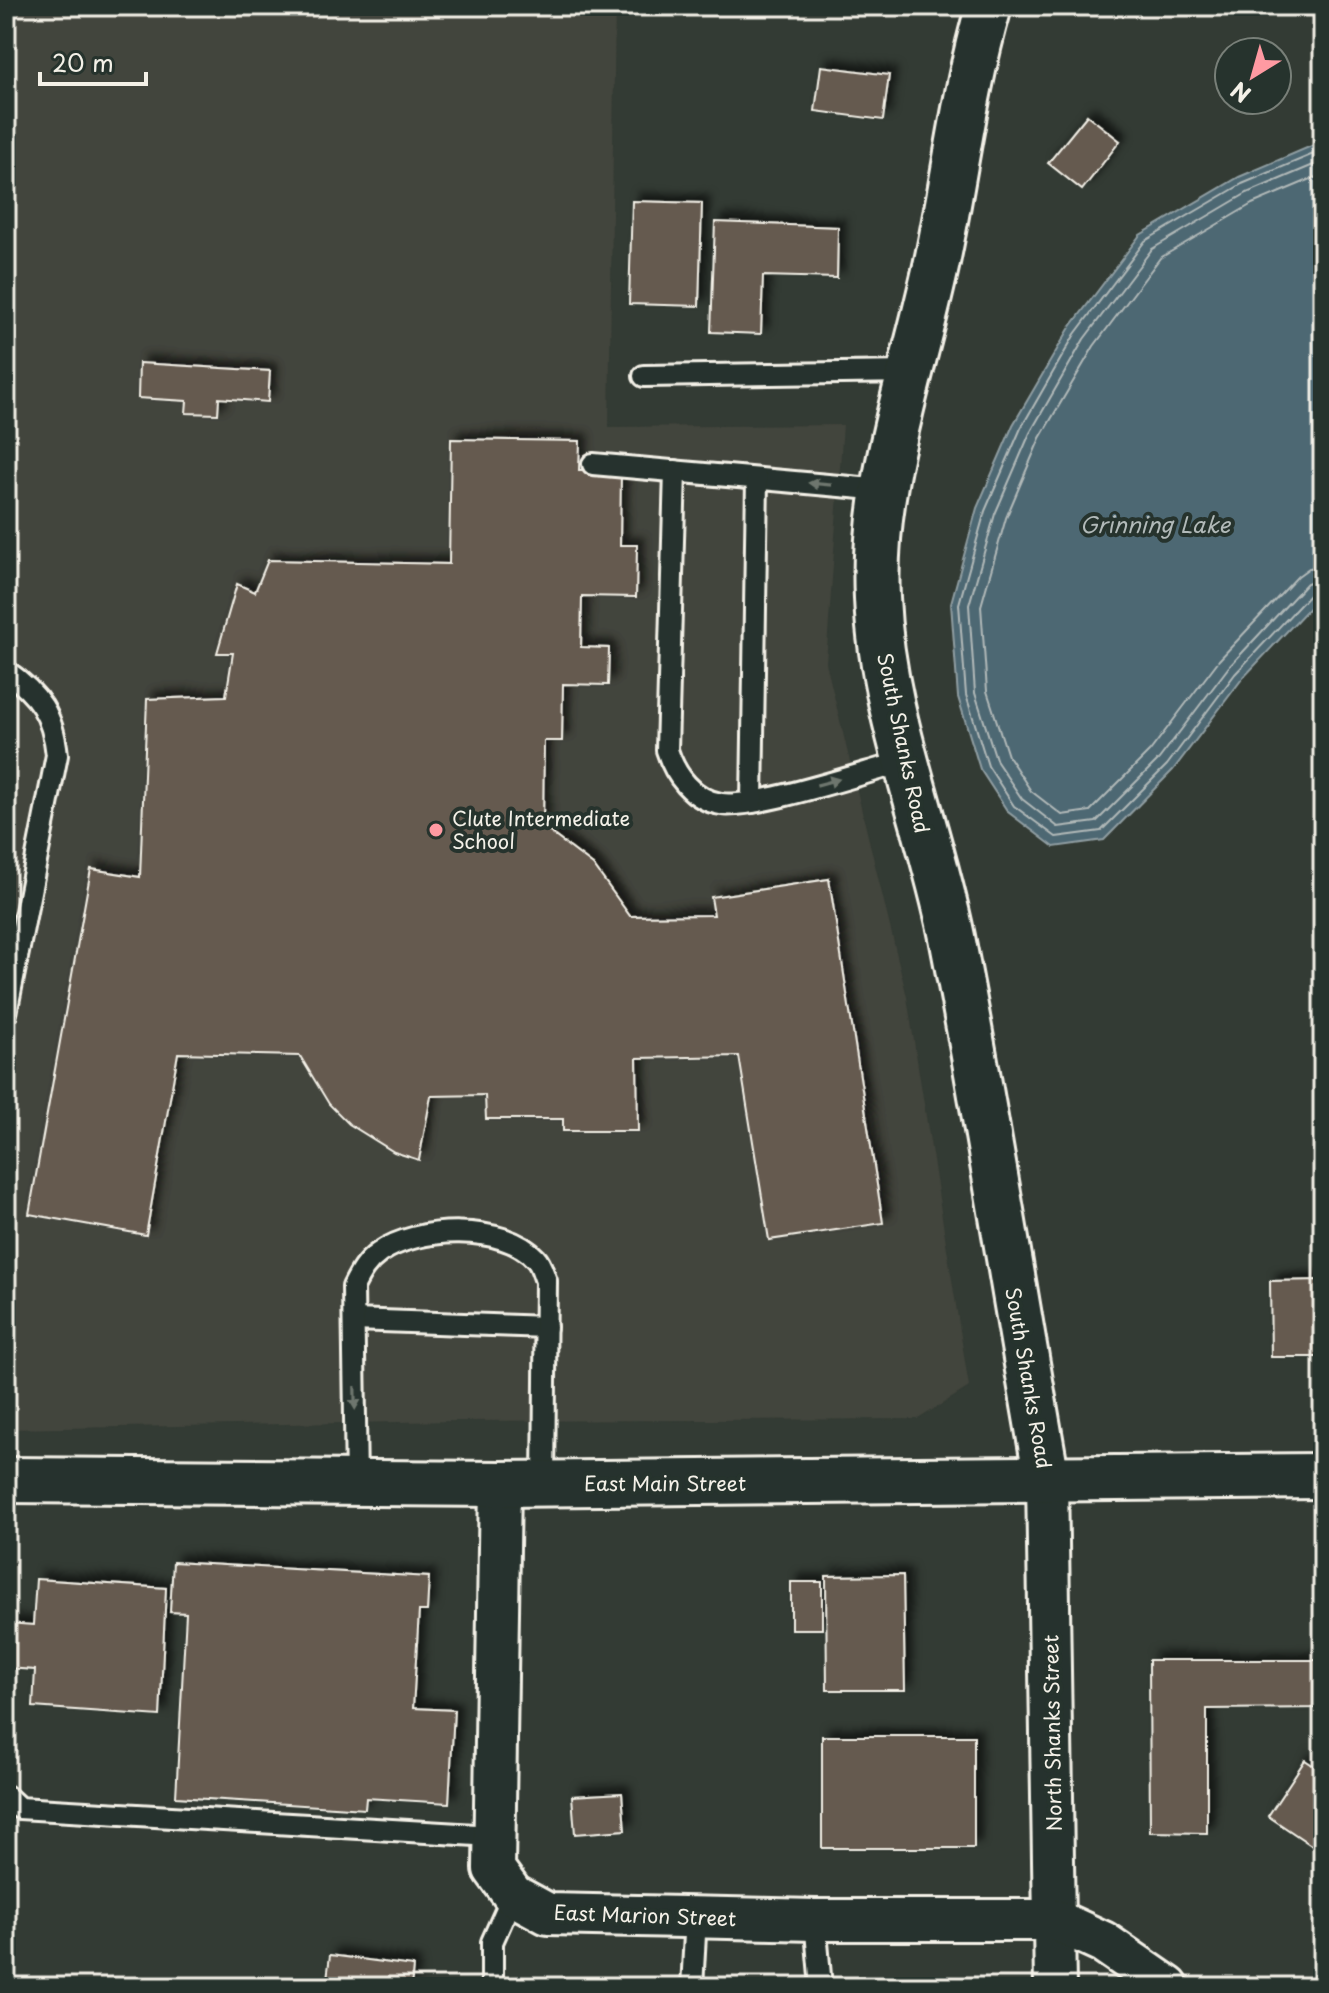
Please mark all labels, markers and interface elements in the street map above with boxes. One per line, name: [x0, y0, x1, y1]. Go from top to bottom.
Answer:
scale bar: [40, 36, 146, 86]
north arrow: [1213, 36, 1293, 116]
text: 20 m: [52, 44, 114, 80]
text: N: [1223, 75, 1257, 112]
one-way arrow: [807, 478, 832, 491]
water label: Grinning Lake: [1080, 507, 1232, 540]
street label: South Shanks Road: [870, 650, 938, 836]
one-way arrow: [815, 775, 840, 787]
place label: Clute Intermediate School: [452, 803, 630, 856]
marker: Clute Intermediate School: [427, 821, 445, 839]
street label: South Shanks Road: [998, 1285, 1060, 1471]
one-way arrow: [349, 1386, 361, 1411]
street label: East Main Street: [584, 1468, 746, 1498]
street label: North Shanks Street: [1035, 1634, 1069, 1832]
street label: East Marion Street: [553, 1897, 737, 1933]

